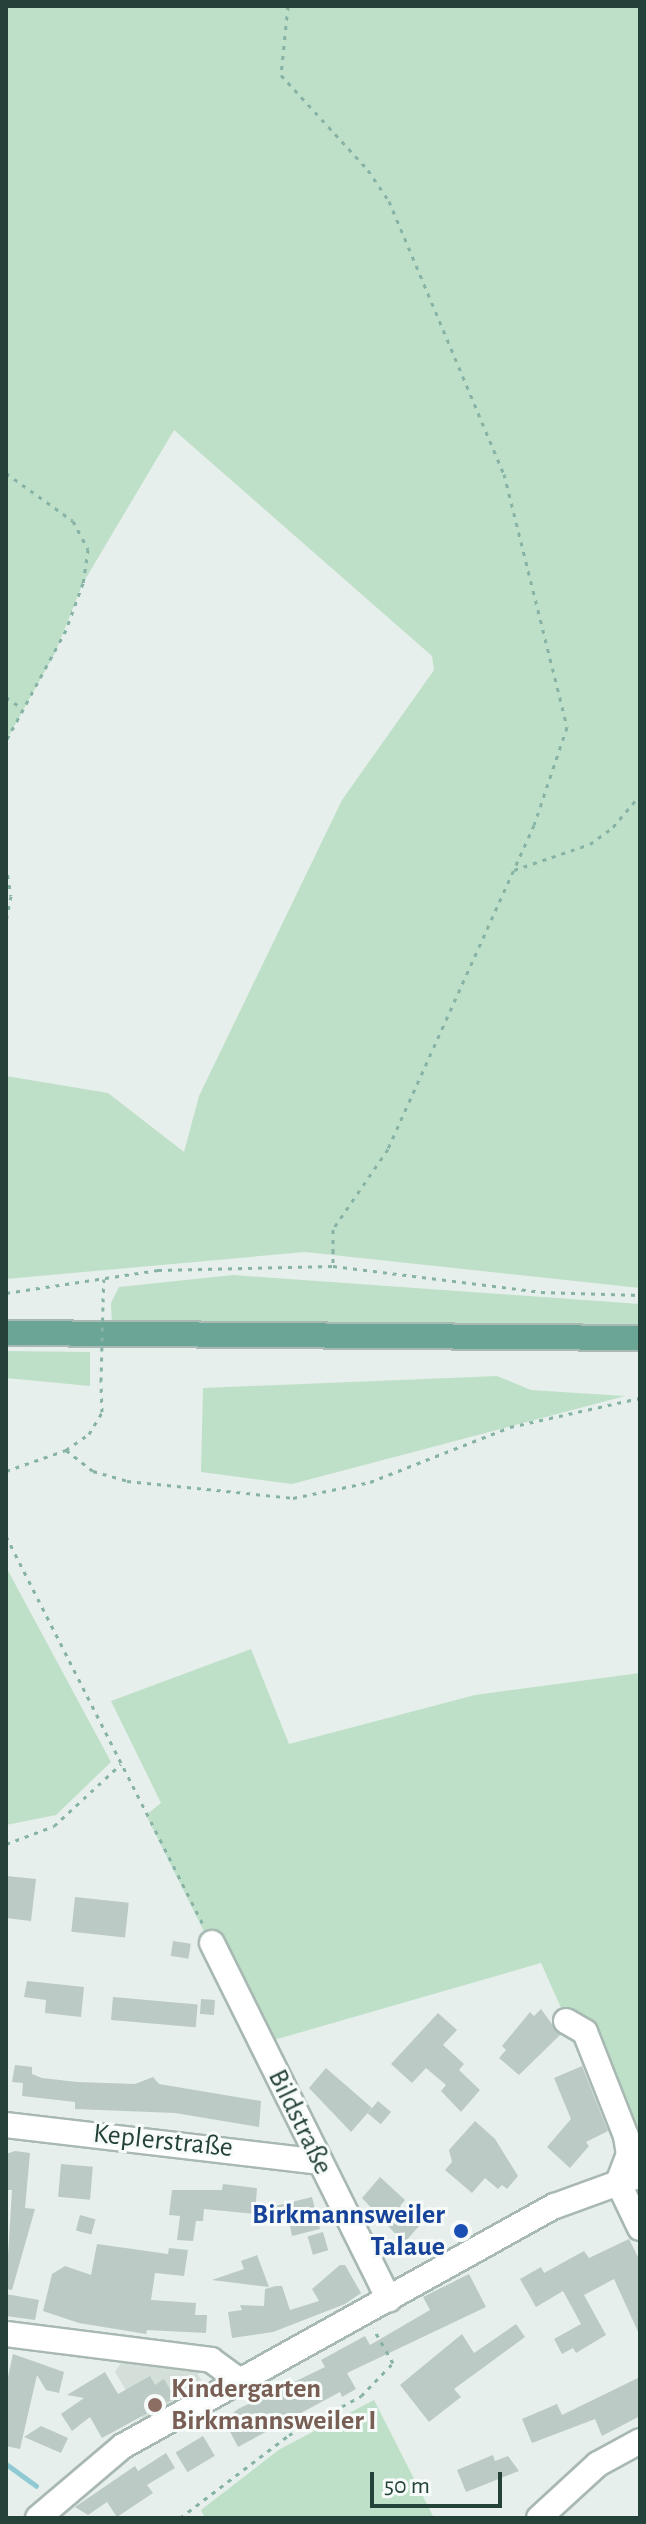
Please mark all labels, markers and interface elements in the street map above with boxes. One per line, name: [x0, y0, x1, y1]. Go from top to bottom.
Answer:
street label: Bildstraße: [260, 2064, 340, 2180]
street label: Keplerstraße: [92, 2117, 234, 2165]
place label: Birkmannsweiler Talaue: [252, 2198, 445, 2264]
marker: Birkmannsweiler Talaue: [452, 2222, 470, 2240]
place label: Kindergarten Birkmannsweiler I: [171, 2372, 377, 2438]
marker: Kindergarten Birkmannsweiler I: [146, 2396, 164, 2414]
scale bar: [374, 2456, 506, 2506]
text: 50 m: [384, 2474, 430, 2498]

